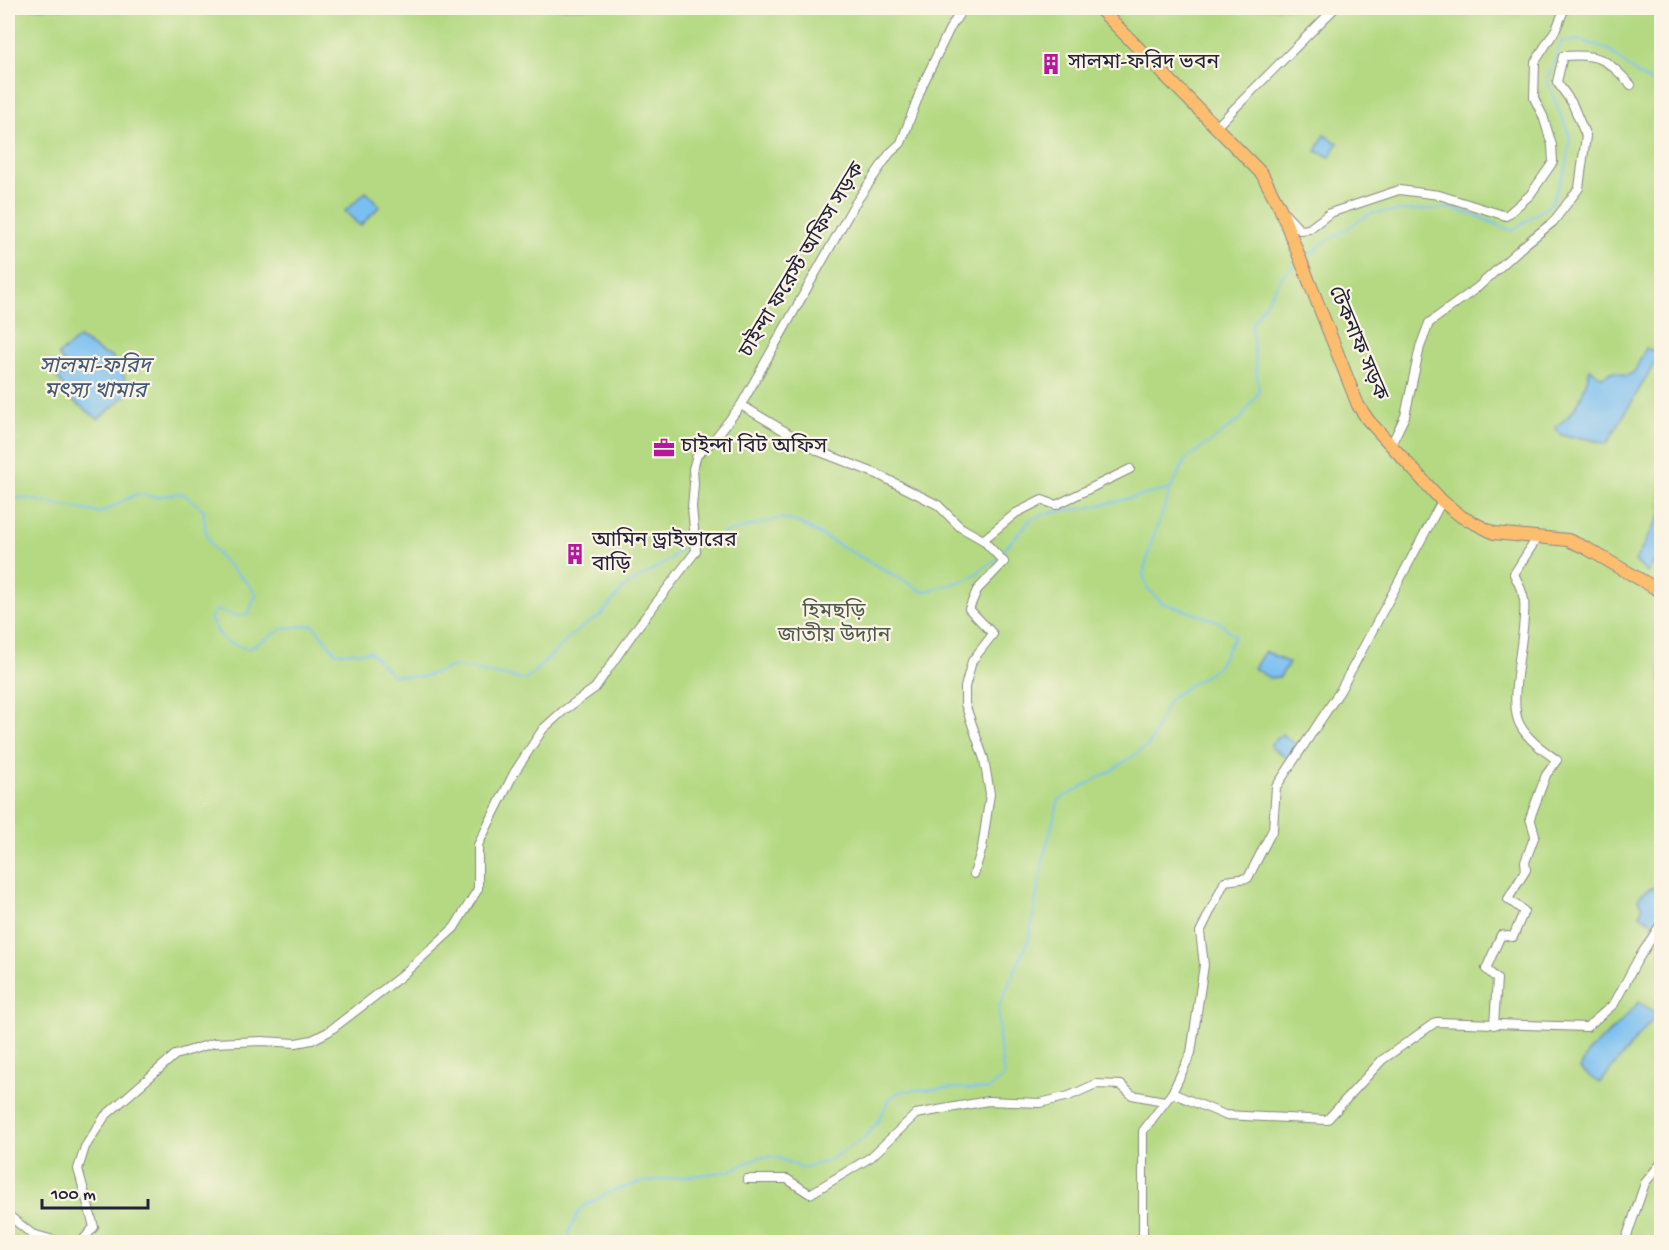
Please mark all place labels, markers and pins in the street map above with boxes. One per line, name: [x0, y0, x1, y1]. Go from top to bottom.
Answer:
place label: সালমা-ফরিদ ভবন: [1067, 49, 1219, 77]
building icon: সালমা-ফরিদ ভবন: [1039, 52, 1063, 76]
place label: চাইন্দা বিট অফিস: [680, 433, 828, 461]
office icon: চাইন্দা বিট অফিস: [652, 436, 676, 460]
place label: আমিন ড্রাইভারের বাড়ি: [591, 527, 737, 579]
building icon: আমিন ড্রাইভারের বাড়ি: [563, 542, 587, 566]

